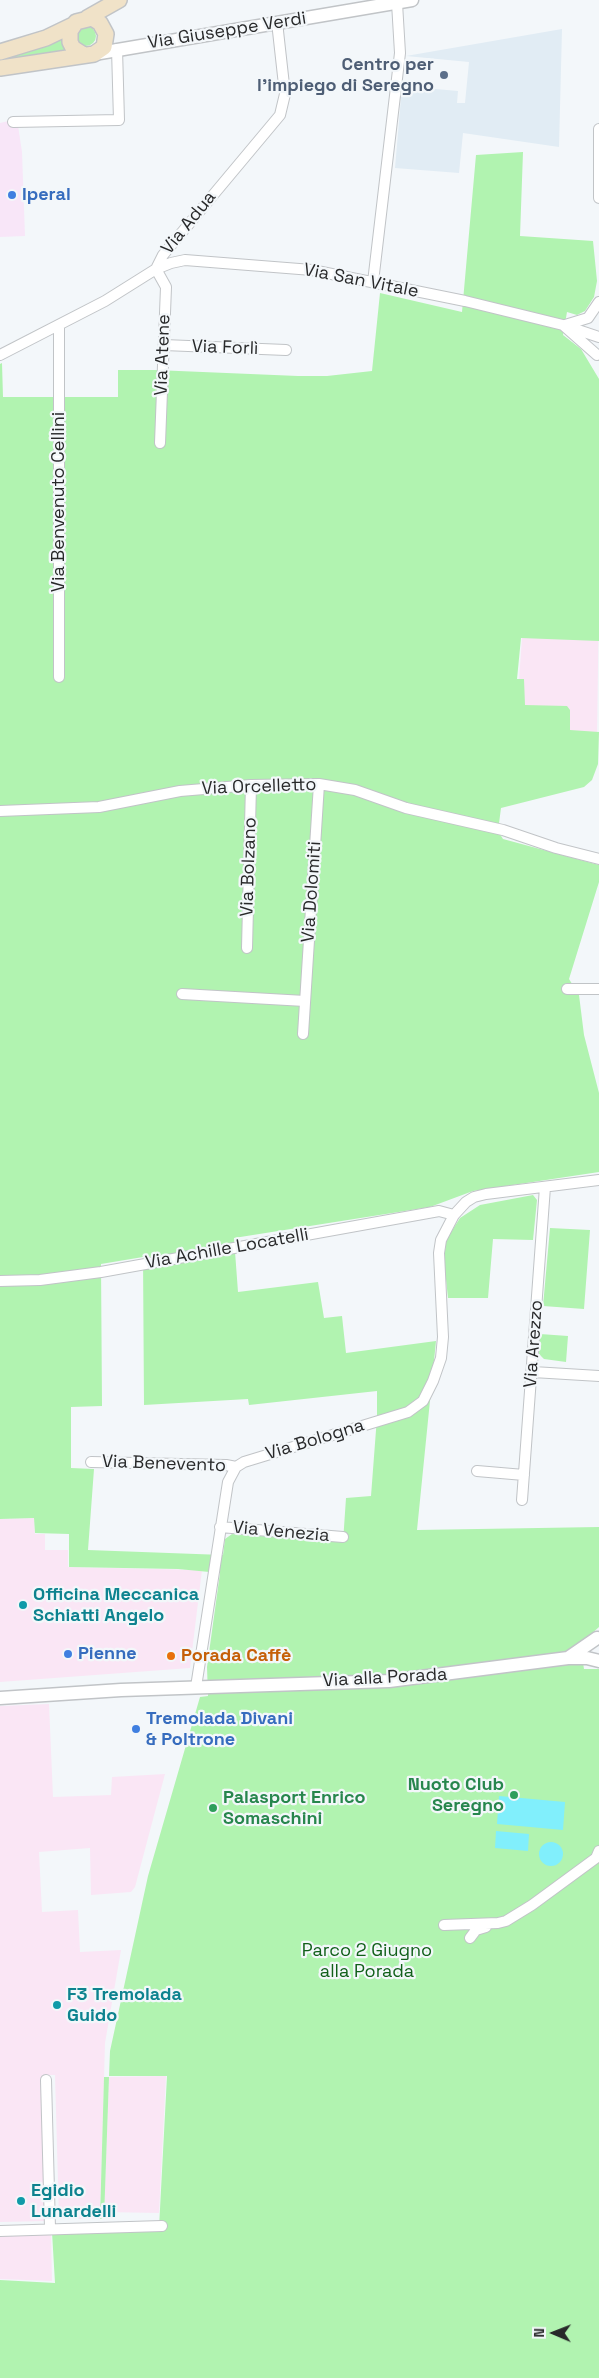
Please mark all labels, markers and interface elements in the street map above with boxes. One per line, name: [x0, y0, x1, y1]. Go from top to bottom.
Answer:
street label: Via Giuseppe Verdi: [146, 8, 308, 54]
place label: Centro per l'impiego di Seregno: [257, 54, 434, 96]
marker: Centro per l'impiego di Seregno: [438, 69, 450, 81]
place label: Iperal: [22, 184, 71, 206]
street label: Via Adua: [157, 187, 221, 259]
marker: Iperal: [6, 189, 18, 201]
street label: Via San Vitale: [302, 259, 420, 303]
street label: Via Atene: [151, 314, 175, 396]
street label: Via Forlì: [191, 336, 259, 360]
street label: Via Benvenuto Cellini: [48, 412, 70, 592]
street label: Via Orcelletto: [201, 774, 317, 800]
street label: Via Bolzano: [236, 817, 262, 917]
street label: Via Dolomiti: [298, 841, 326, 943]
street label: Via Achille Locatelli: [144, 1224, 310, 1274]
street label: Via Arezzo: [520, 1299, 548, 1389]
street label: Via Bologna: [263, 1415, 367, 1465]
street label: Via Benevento: [102, 1451, 226, 1477]
street label: Via Venezia: [232, 1517, 330, 1547]
place label: Officina Meccanica Schiatti Angelo: [33, 1584, 199, 1626]
marker: Officina Meccanica Schiatti Angelo: [17, 1599, 29, 1611]
place label: Pienne: [78, 1643, 137, 1665]
place label: Porada Caffè: [181, 1645, 291, 1667]
marker: Pienne: [62, 1648, 74, 1660]
marker: Porada Caffè: [165, 1650, 177, 1662]
street label: Via alla Porada: [322, 1664, 448, 1692]
place label: Tremolada Divani & Poltrone: [146, 1708, 293, 1750]
marker: Tremolada Divani & Poltrone: [130, 1723, 142, 1735]
place label: Nuoto Club Seregno: [408, 1774, 504, 1816]
place label: Palasport Enrico Somaschini: [223, 1787, 366, 1830]
marker: Nuoto Club Seregno: [508, 1789, 520, 1801]
marker: Palasport Enrico Somaschini: [207, 1802, 219, 1814]
park label: Parco 2 Giugno alla Porada: [302, 1940, 432, 1982]
place label: F3 Tremolada Guido: [67, 1984, 182, 2026]
marker: F3 Tremolada Guido: [51, 1999, 63, 2011]
place label: Egidio Lunardelli: [31, 2180, 116, 2222]
marker: Egidio Lunardelli: [15, 2195, 27, 2207]
north arrow: [529, 2308, 579, 2358]
text: N: [530, 2328, 548, 2338]

